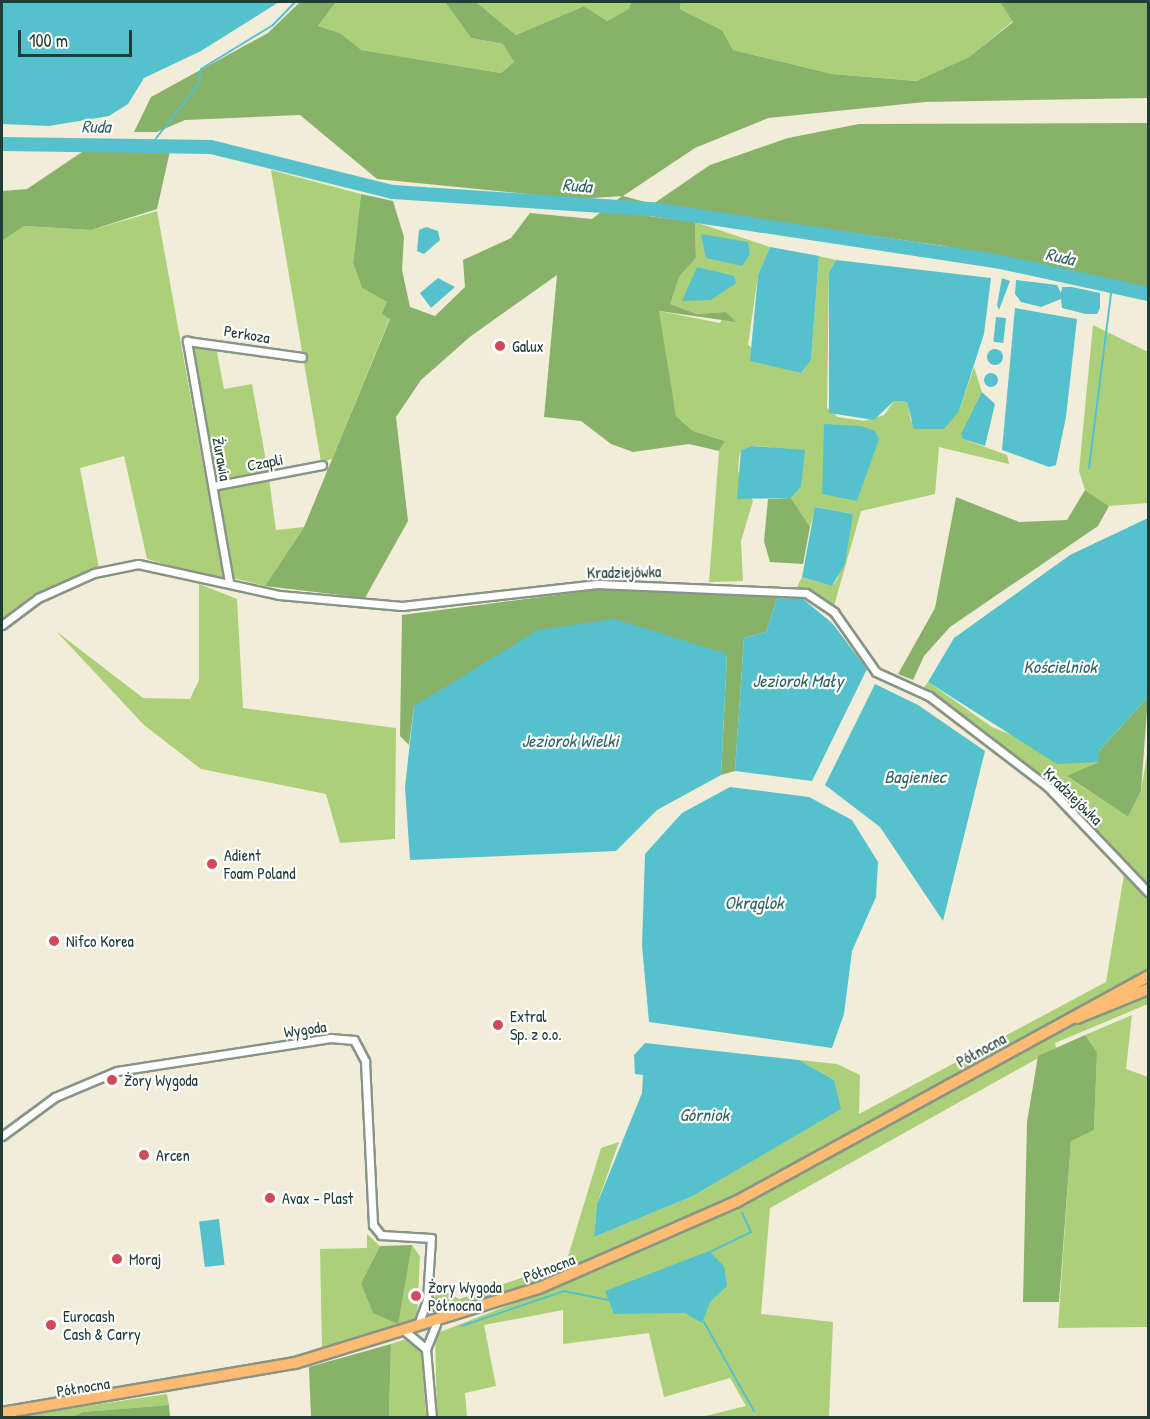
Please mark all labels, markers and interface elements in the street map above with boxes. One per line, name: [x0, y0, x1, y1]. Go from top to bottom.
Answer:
scale bar: [21, 18, 135, 56]
text: 100 m: [29, 28, 68, 53]
water label: Ruda: [81, 116, 111, 138]
water label: Ruda: [562, 174, 592, 198]
water label: Ruda: [1043, 243, 1077, 271]
street label: Perkoza: [223, 321, 271, 347]
place label: Galux: [512, 336, 544, 356]
marker: Galux: [493, 339, 507, 353]
street label: Żurawia: [209, 436, 235, 482]
street label: Czapli: [245, 449, 285, 475]
street label: Kradziejówka: [587, 562, 661, 582]
water label: Kościelniok: [1023, 656, 1097, 678]
water label: Jeziorok Mały: [753, 670, 843, 692]
water label: Jeziorok Wielki: [521, 730, 619, 752]
street label: Kradziejówka: [1040, 763, 1106, 829]
water label: Bagieniec: [884, 766, 946, 788]
place label: Adient Foam Poland: [224, 845, 295, 883]
marker: Adient Foam Poland: [205, 857, 219, 871]
water label: Okrąglok: [725, 892, 783, 914]
place label: Nifco Korea: [66, 931, 134, 951]
marker: Nifco Korea: [47, 934, 61, 948]
place label: Extral Sp. z o.o.: [510, 1006, 562, 1044]
street label: Wygoda: [283, 1017, 327, 1041]
marker: Extral Sp. z o.o.: [491, 1018, 505, 1032]
street label: Północna: [953, 1029, 1009, 1071]
place label: Żory Wygoda: [124, 1070, 198, 1090]
marker: Żory Wygoda: [105, 1073, 119, 1087]
water label: Górniok: [679, 1104, 729, 1126]
place label: Arcen: [156, 1145, 190, 1165]
marker: Arcen: [137, 1148, 151, 1162]
place label: Avax - Plast: [282, 1188, 353, 1208]
marker: Avax - Plast: [263, 1191, 277, 1205]
place label: Moraj: [129, 1249, 161, 1269]
street label: Północna: [521, 1249, 577, 1287]
marker: Moraj: [110, 1252, 124, 1266]
place label: Żory Wygoda Północna: [428, 1277, 502, 1315]
marker: Żory Wygoda Północna: [409, 1289, 423, 1303]
place label: Eurocash Cash & Carry: [63, 1306, 141, 1344]
marker: Eurocash Cash & Carry: [44, 1318, 58, 1332]
street label: Północna: [55, 1373, 111, 1401]

